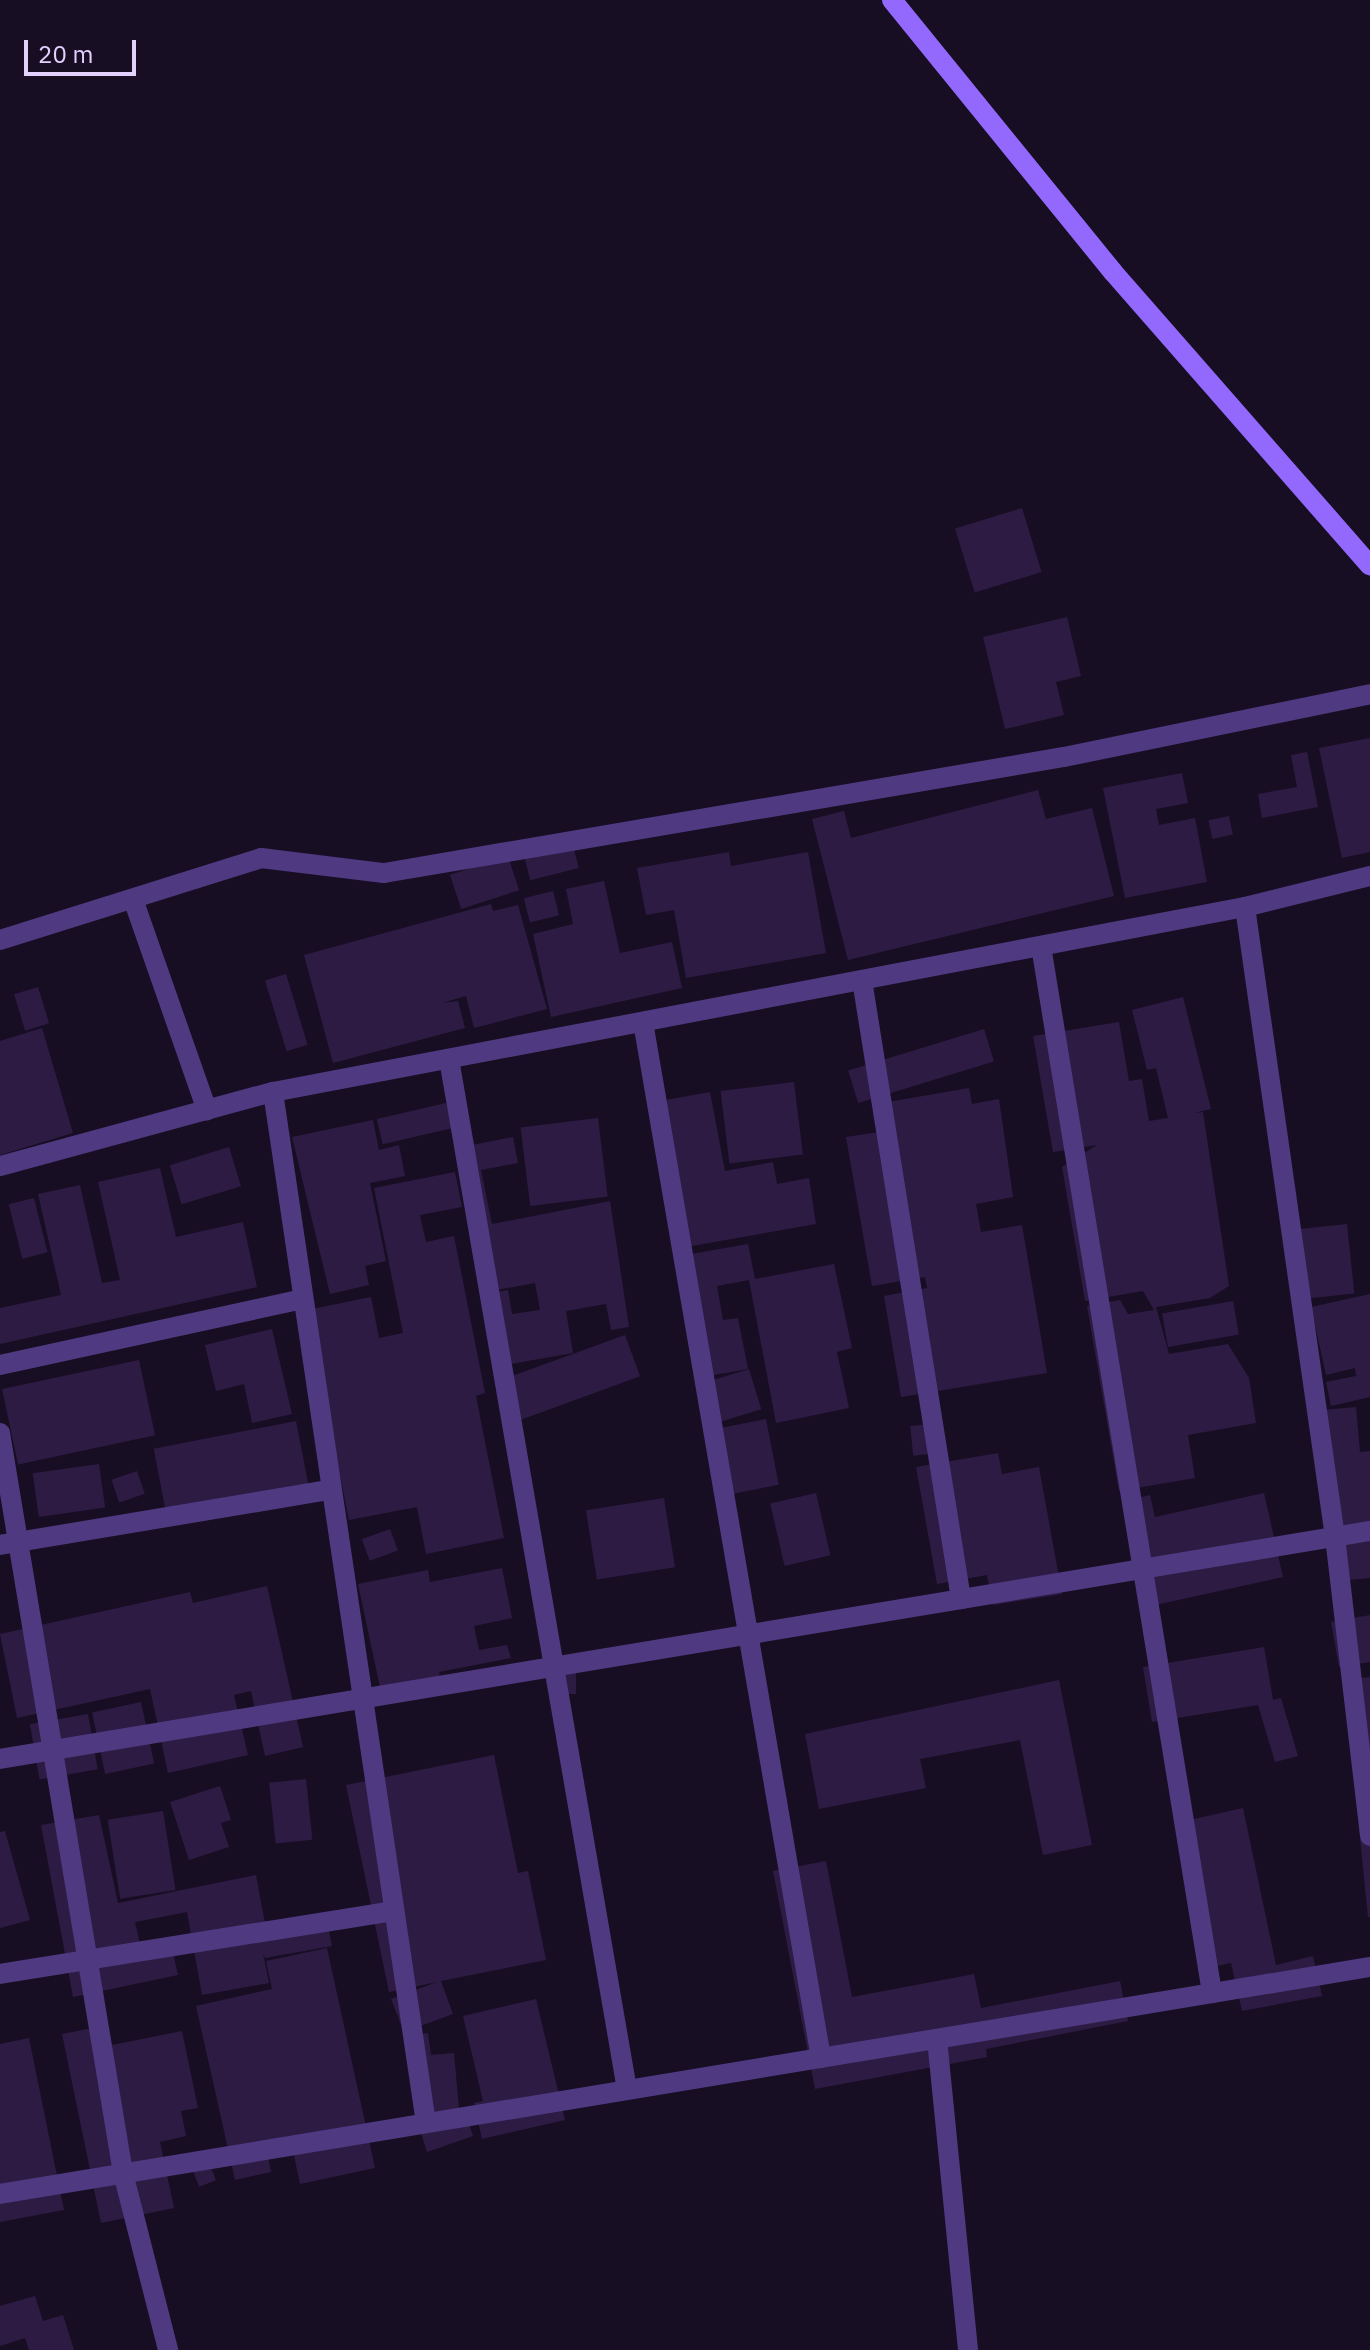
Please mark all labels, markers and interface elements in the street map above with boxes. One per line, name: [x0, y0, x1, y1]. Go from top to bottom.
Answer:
scale bar: [28, 24, 140, 74]
text: 20 m: [38, 38, 93, 70]

